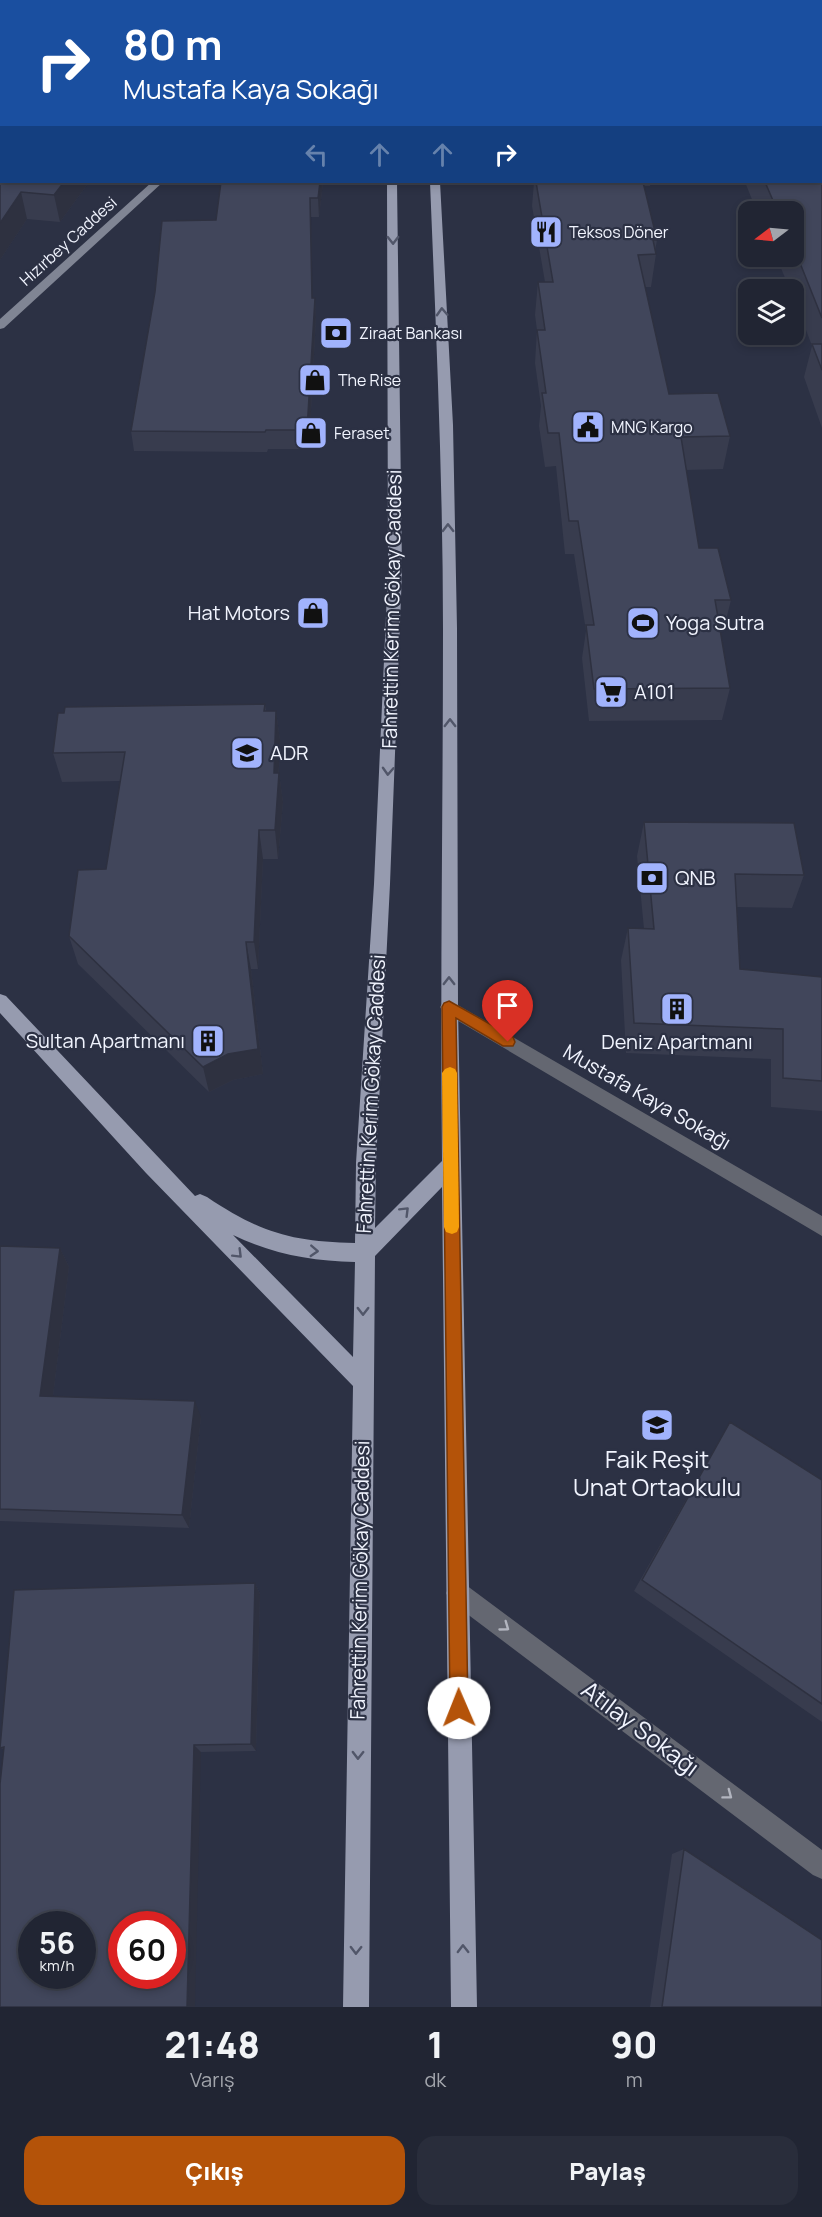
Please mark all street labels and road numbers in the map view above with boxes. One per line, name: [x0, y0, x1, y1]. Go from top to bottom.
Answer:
street label: Hızırbey Caddesi: [15, 191, 121, 291]
street label: Fahrettin Kerim Gökay Caddesi: [376, 469, 407, 749]
street label: Fahrettin Kerim Gökay Caddesi: [350, 954, 391, 1234]
street label: Mustafa Kaya Sokağı: [558, 1037, 736, 1156]
street label: Fahrettin Kerim Gökay Caddesi: [344, 1440, 375, 1720]
street label: Atılay Sokağı: [575, 1673, 707, 1783]

